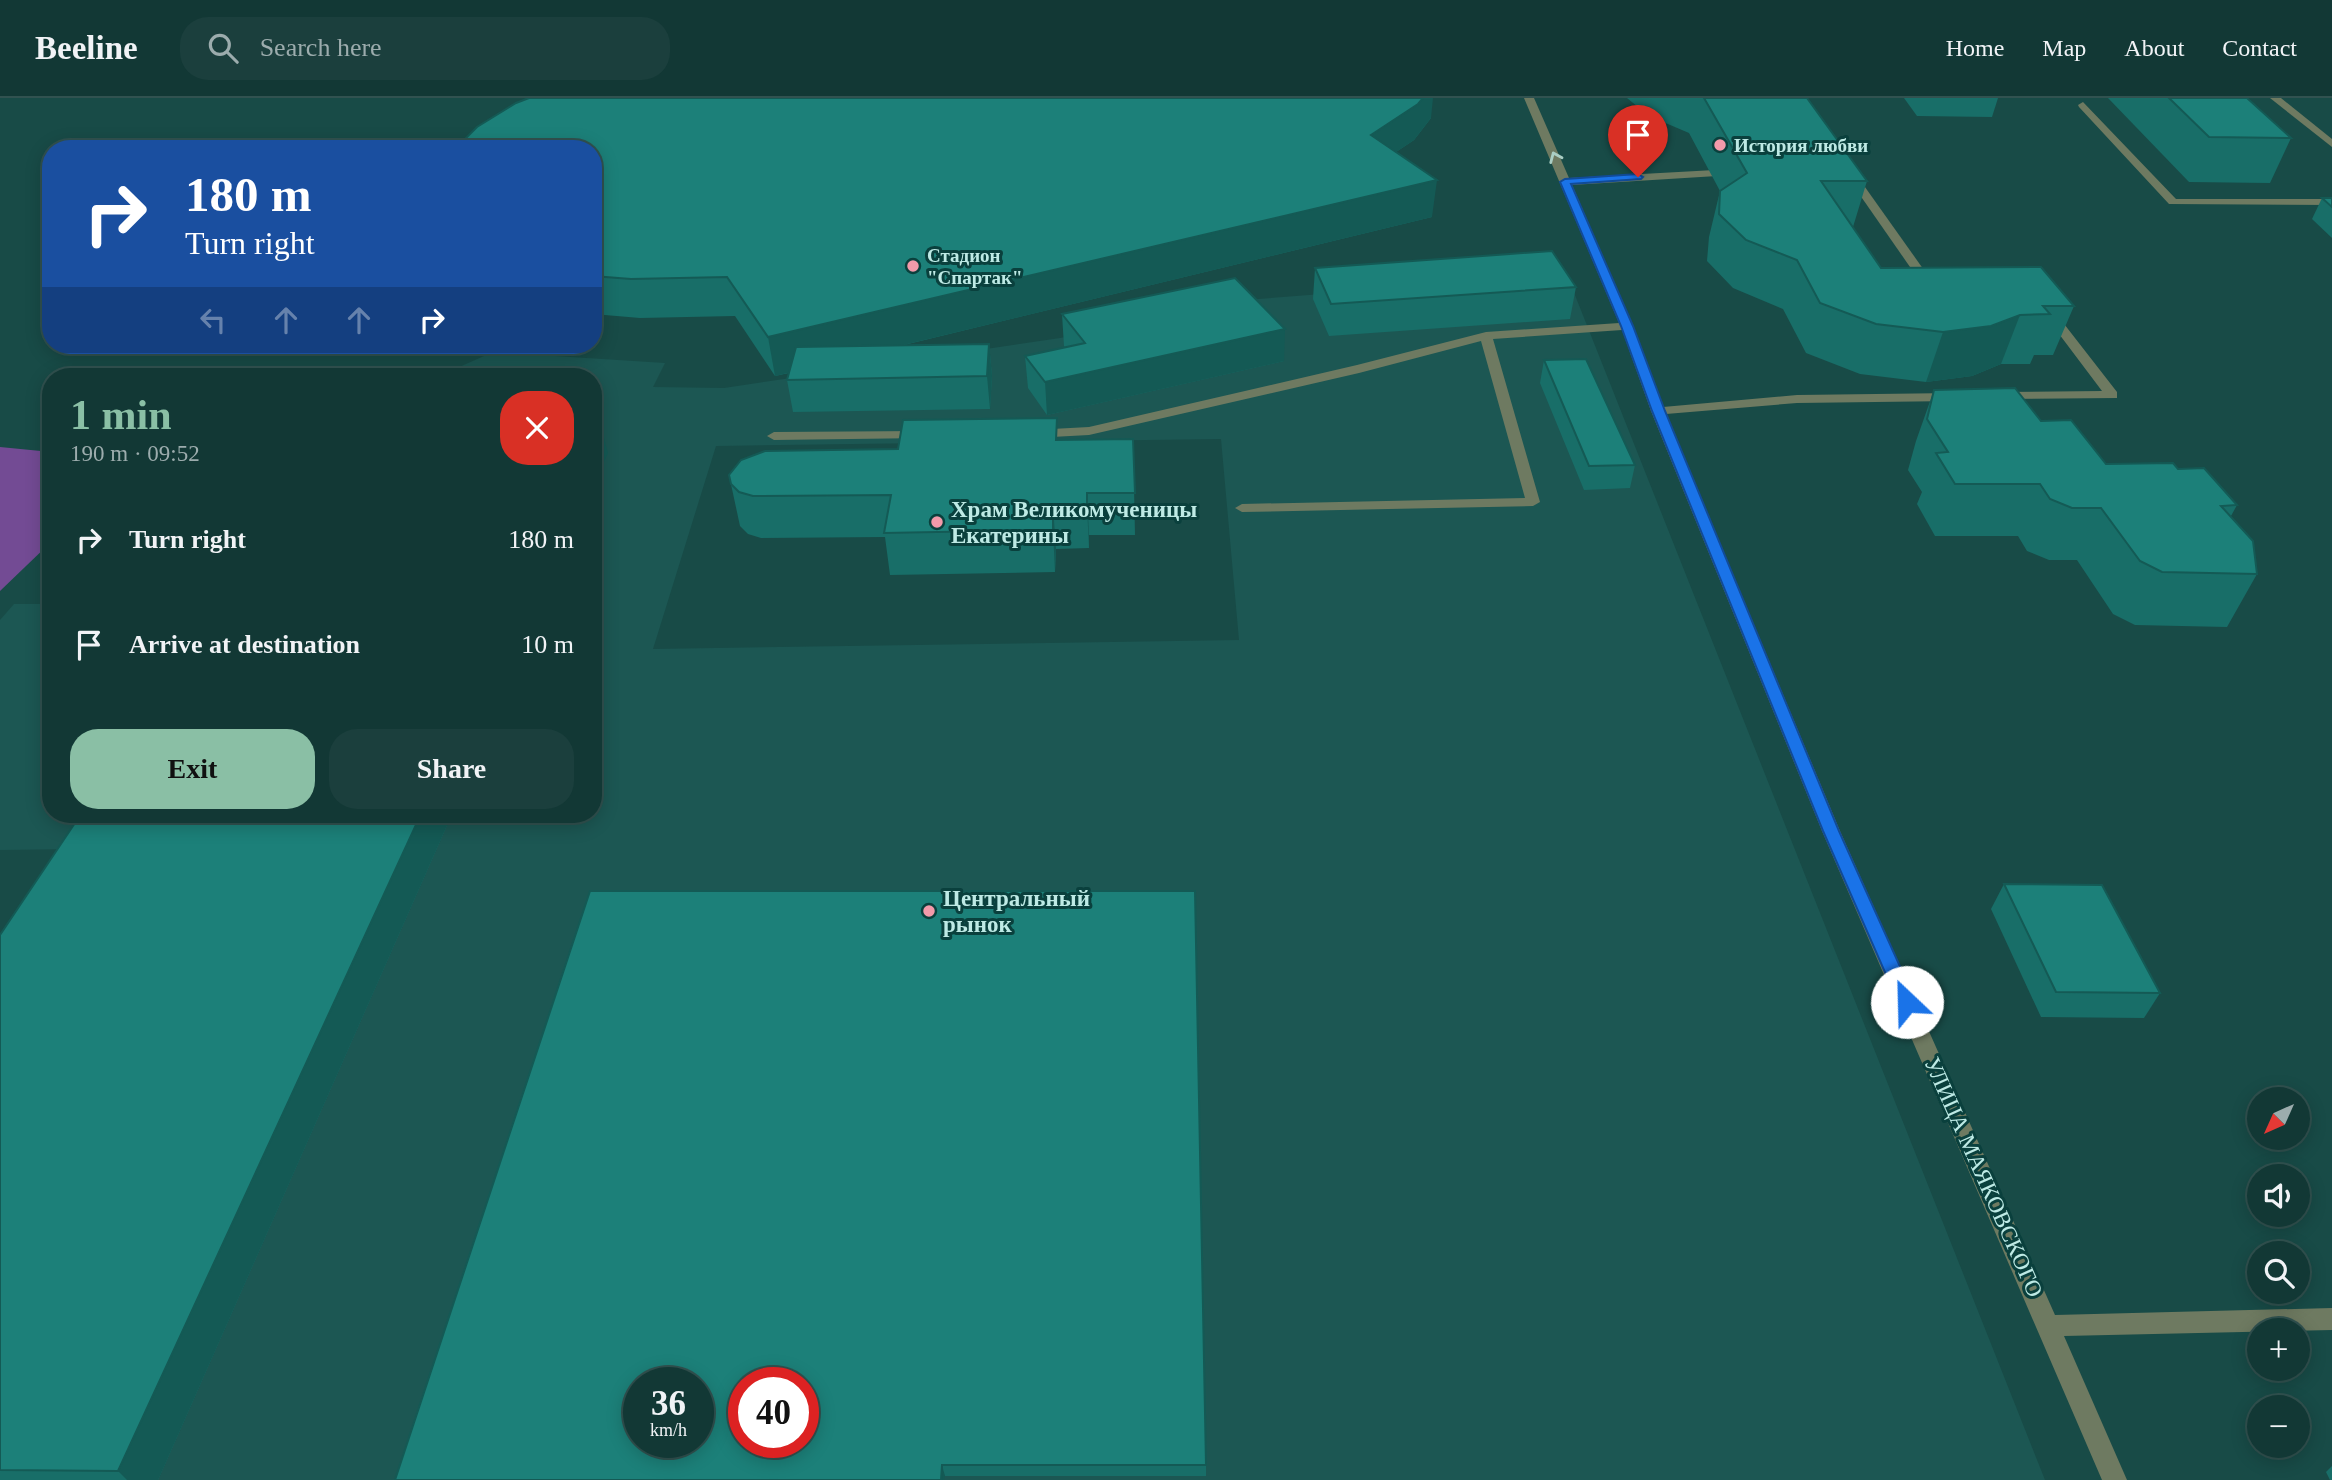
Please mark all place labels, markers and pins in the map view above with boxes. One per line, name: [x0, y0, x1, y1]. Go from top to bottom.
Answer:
pin: [1608, 105, 1668, 177]
place label: История любви: [1734, 135, 1868, 156]
marker: История любви: [1712, 137, 1728, 153]
place label: Стадион "Спартак": [927, 245, 1023, 288]
marker: Стадион "Спартак": [905, 258, 921, 274]
place label: Храм Великомученицы Екатерины: [951, 497, 1197, 548]
marker: Храм Великомученицы Екатерины: [929, 514, 945, 530]
place label: Центральный рынок: [943, 886, 1090, 937]
marker: Центральный рынок: [921, 903, 937, 919]

